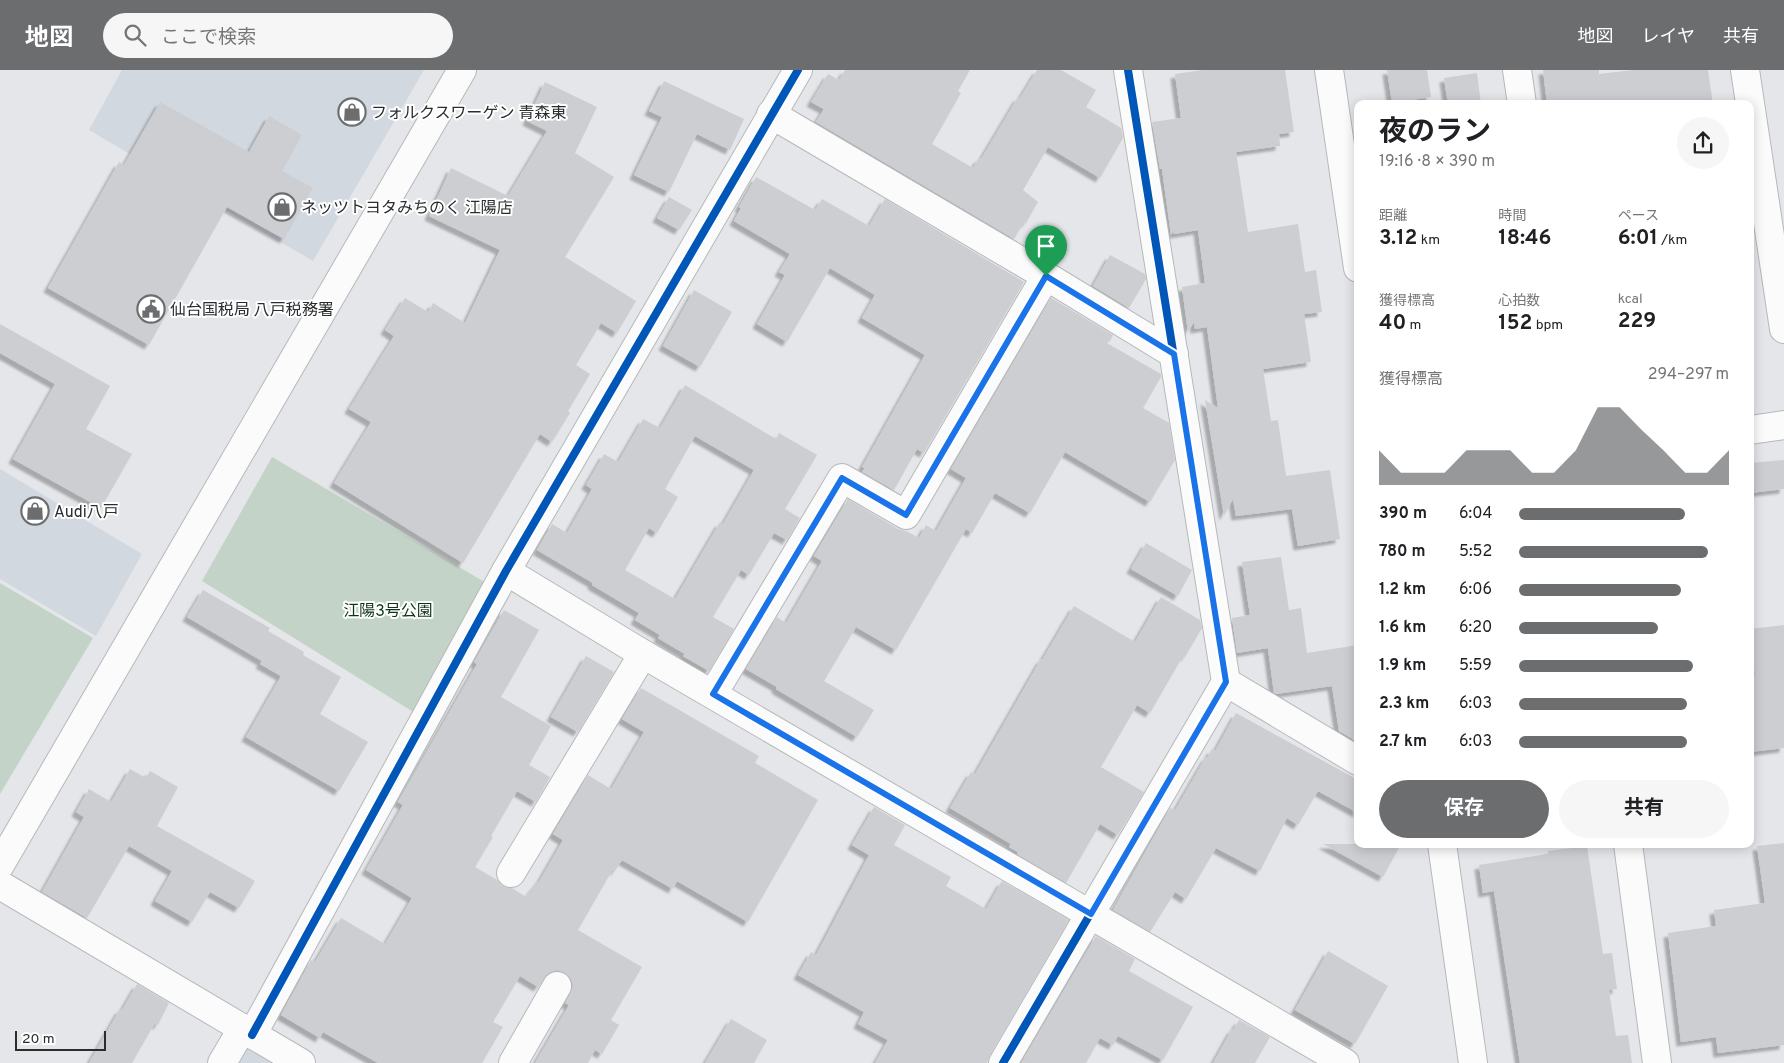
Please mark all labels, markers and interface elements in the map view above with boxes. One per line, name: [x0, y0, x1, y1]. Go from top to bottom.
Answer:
search box: [103, 13, 453, 58]
icon: search: [121, 21, 149, 49]
text: 地図: [25, 24, 73, 54]
text: ここで検索: [161, 26, 256, 50]
text: 地図: [1578, 26, 1614, 49]
text: レイヤ: [1642, 26, 1695, 49]
text: 共有: [1723, 26, 1759, 49]
shop icon: フォルクスワーゲン 青森東: [337, 97, 367, 127]
place label: フォルクスワーゲン 青森東: [371, 104, 566, 124]
text: 夜のラン: [1379, 115, 1491, 151]
button: share: [1677, 117, 1729, 169]
text: 19:16 · 8 × 390 m: [1379, 152, 1495, 172]
shop icon: ネッツトヨタみちのく 江陽店: [267, 192, 297, 222]
place label: ネッツトヨタみちのく 江陽店: [301, 199, 513, 219]
text: 距離: [1379, 208, 1407, 225]
text: 時間: [1498, 208, 1526, 225]
text: ペース: [1618, 208, 1659, 225]
pin: [1025, 225, 1067, 276]
text: 3.12: [1379, 225, 1417, 252]
text: 18:46: [1498, 225, 1551, 252]
text: 6:01: [1618, 225, 1658, 252]
icon: arrive: [1032, 232, 1060, 260]
text: km: [1417, 232, 1440, 249]
text: /km: [1658, 232, 1687, 249]
text: kcal: [1618, 291, 1643, 308]
text: 獲得標高: [1379, 293, 1435, 310]
text: 心拍数: [1498, 293, 1540, 310]
public building icon: 仙台国税局 八戸税務署: [136, 294, 166, 324]
place label: 仙台国税局 八戸税務署: [170, 301, 334, 321]
text: 229: [1618, 308, 1656, 335]
text: 40: [1379, 310, 1406, 337]
text: 152: [1498, 310, 1532, 337]
text: m: [1406, 317, 1421, 334]
text: bpm: [1532, 317, 1563, 334]
text: 294–297 m: [1648, 365, 1729, 385]
text: 獲得標高: [1379, 370, 1443, 390]
shop icon: Audi八戸: [20, 496, 50, 526]
place label: Audi八戸: [54, 503, 119, 523]
text: 390 m: [1379, 504, 1427, 524]
text: 6:04: [1459, 504, 1492, 524]
text: 780 m: [1379, 542, 1425, 562]
text: 5:52: [1459, 542, 1492, 562]
text: 1.2 km: [1379, 580, 1426, 600]
text: 6:06: [1459, 580, 1492, 600]
park label: 江陽3号公園: [343, 602, 433, 622]
text: 1.6 km: [1379, 618, 1426, 638]
text: 6:20: [1459, 618, 1492, 638]
text: 1.9 km: [1379, 656, 1426, 676]
text: 5:59: [1459, 656, 1492, 676]
text: 2.3 km: [1379, 694, 1429, 714]
text: 6:03: [1459, 694, 1492, 714]
text: 2.7 km: [1379, 732, 1427, 752]
text: 6:03: [1459, 732, 1492, 752]
button: 保存: [1379, 780, 1549, 838]
button: 共有: [1559, 780, 1729, 838]
scale bar: [15, 1028, 106, 1051]
text: 20 m: [22, 1031, 55, 1048]

